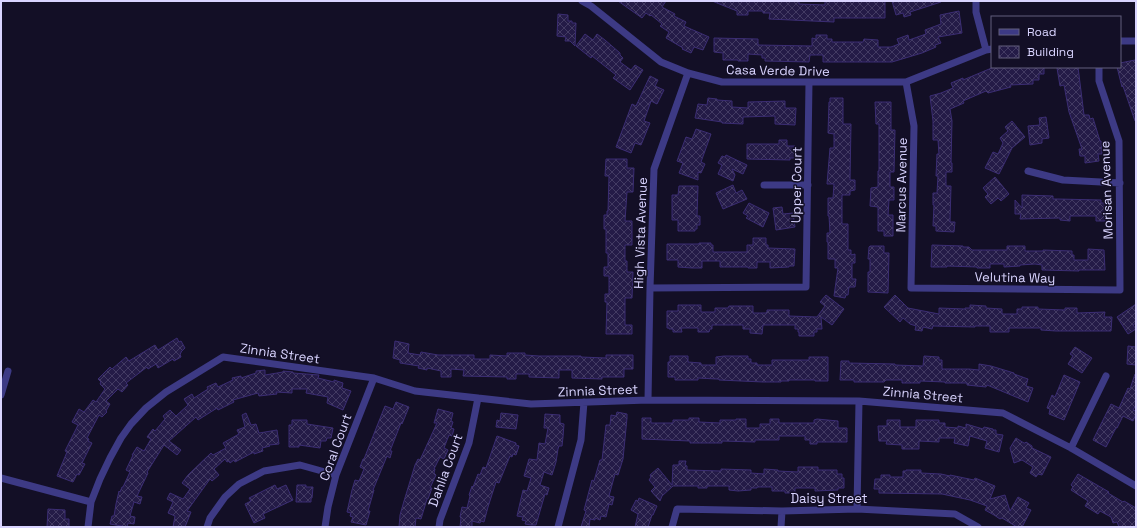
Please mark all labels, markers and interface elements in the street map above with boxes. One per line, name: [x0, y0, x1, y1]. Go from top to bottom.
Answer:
legend: [991, 16, 1121, 68]
text: Road: [1027, 24, 1056, 40]
text: Building: [1027, 44, 1074, 60]
street label: Casa Verde Drive: [726, 61, 830, 80]
street label: Marcus Avenue: [892, 137, 911, 233]
street label: Morisan Avenue: [1096, 140, 1117, 240]
street label: Upper Court: [787, 147, 806, 223]
street label: High Vista Avenue: [630, 177, 651, 289]
street label: Velutina Way: [974, 268, 1056, 287]
street label: Zinnia Street: [239, 339, 321, 368]
street label: Zinnia Street: [558, 381, 638, 400]
street label: Zinnia Street: [882, 383, 964, 406]
street label: Coral Court: [315, 411, 355, 483]
street label: Dahlia Court: [424, 431, 467, 509]
street label: Daisy Street: [790, 490, 868, 507]

